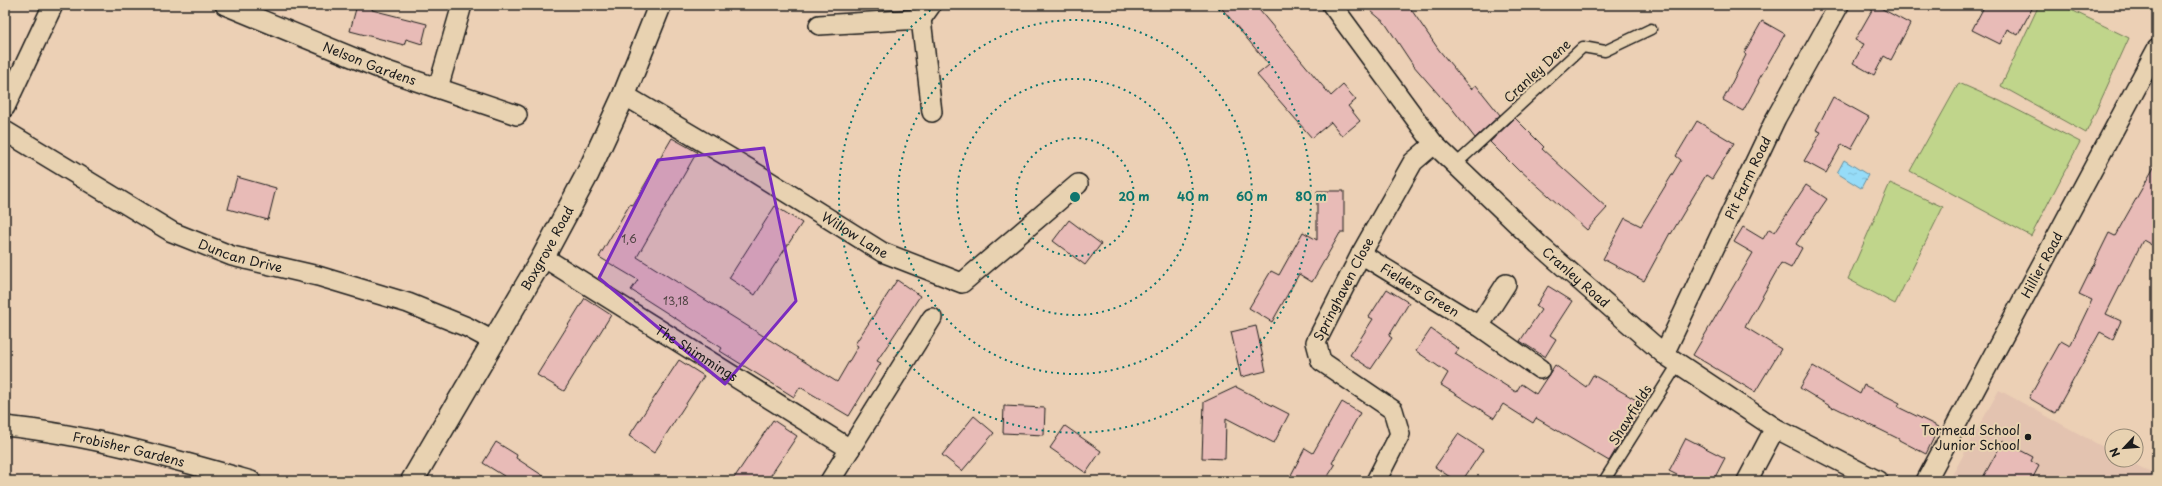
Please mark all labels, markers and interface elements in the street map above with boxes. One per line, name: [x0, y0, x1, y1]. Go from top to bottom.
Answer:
street label: Cranley Dene: [1499, 35, 1574, 107]
street label: Nelson Gardens: [320, 36, 419, 89]
street label: Pit Farm Road: [1719, 133, 1775, 222]
text: 20 m: [1118, 187, 1150, 205]
text: 40 m: [1177, 187, 1209, 205]
text: 60 m: [1236, 187, 1268, 205]
text: 80 m: [1295, 187, 1327, 205]
centre of rings: [1068, 190, 1082, 204]
street label: Boxgrove Road: [515, 202, 578, 294]
street label: Willow Lane: [818, 207, 891, 262]
street label: Hillier Road: [2016, 228, 2066, 301]
house number: 1,6: [621, 230, 637, 247]
street label: Duncan Drive: [196, 234, 285, 276]
street label: Springhaven Close: [1308, 234, 1378, 344]
street label: Cranley Road: [1538, 242, 1614, 311]
street label: Fielders Green: [1377, 258, 1463, 321]
house number: 13,18: [663, 292, 689, 309]
street label: The Shimmings: [652, 319, 742, 386]
street label: Shawfields: [1603, 381, 1656, 449]
place label: Tormead School Junior School: [1921, 420, 2020, 454]
street label: Frobisher Gardens: [71, 426, 187, 471]
north arrow: [2104, 428, 2144, 468]
marker: Tormead School Junior School: [2023, 432, 2033, 442]
text: N: [2105, 445, 2124, 460]

